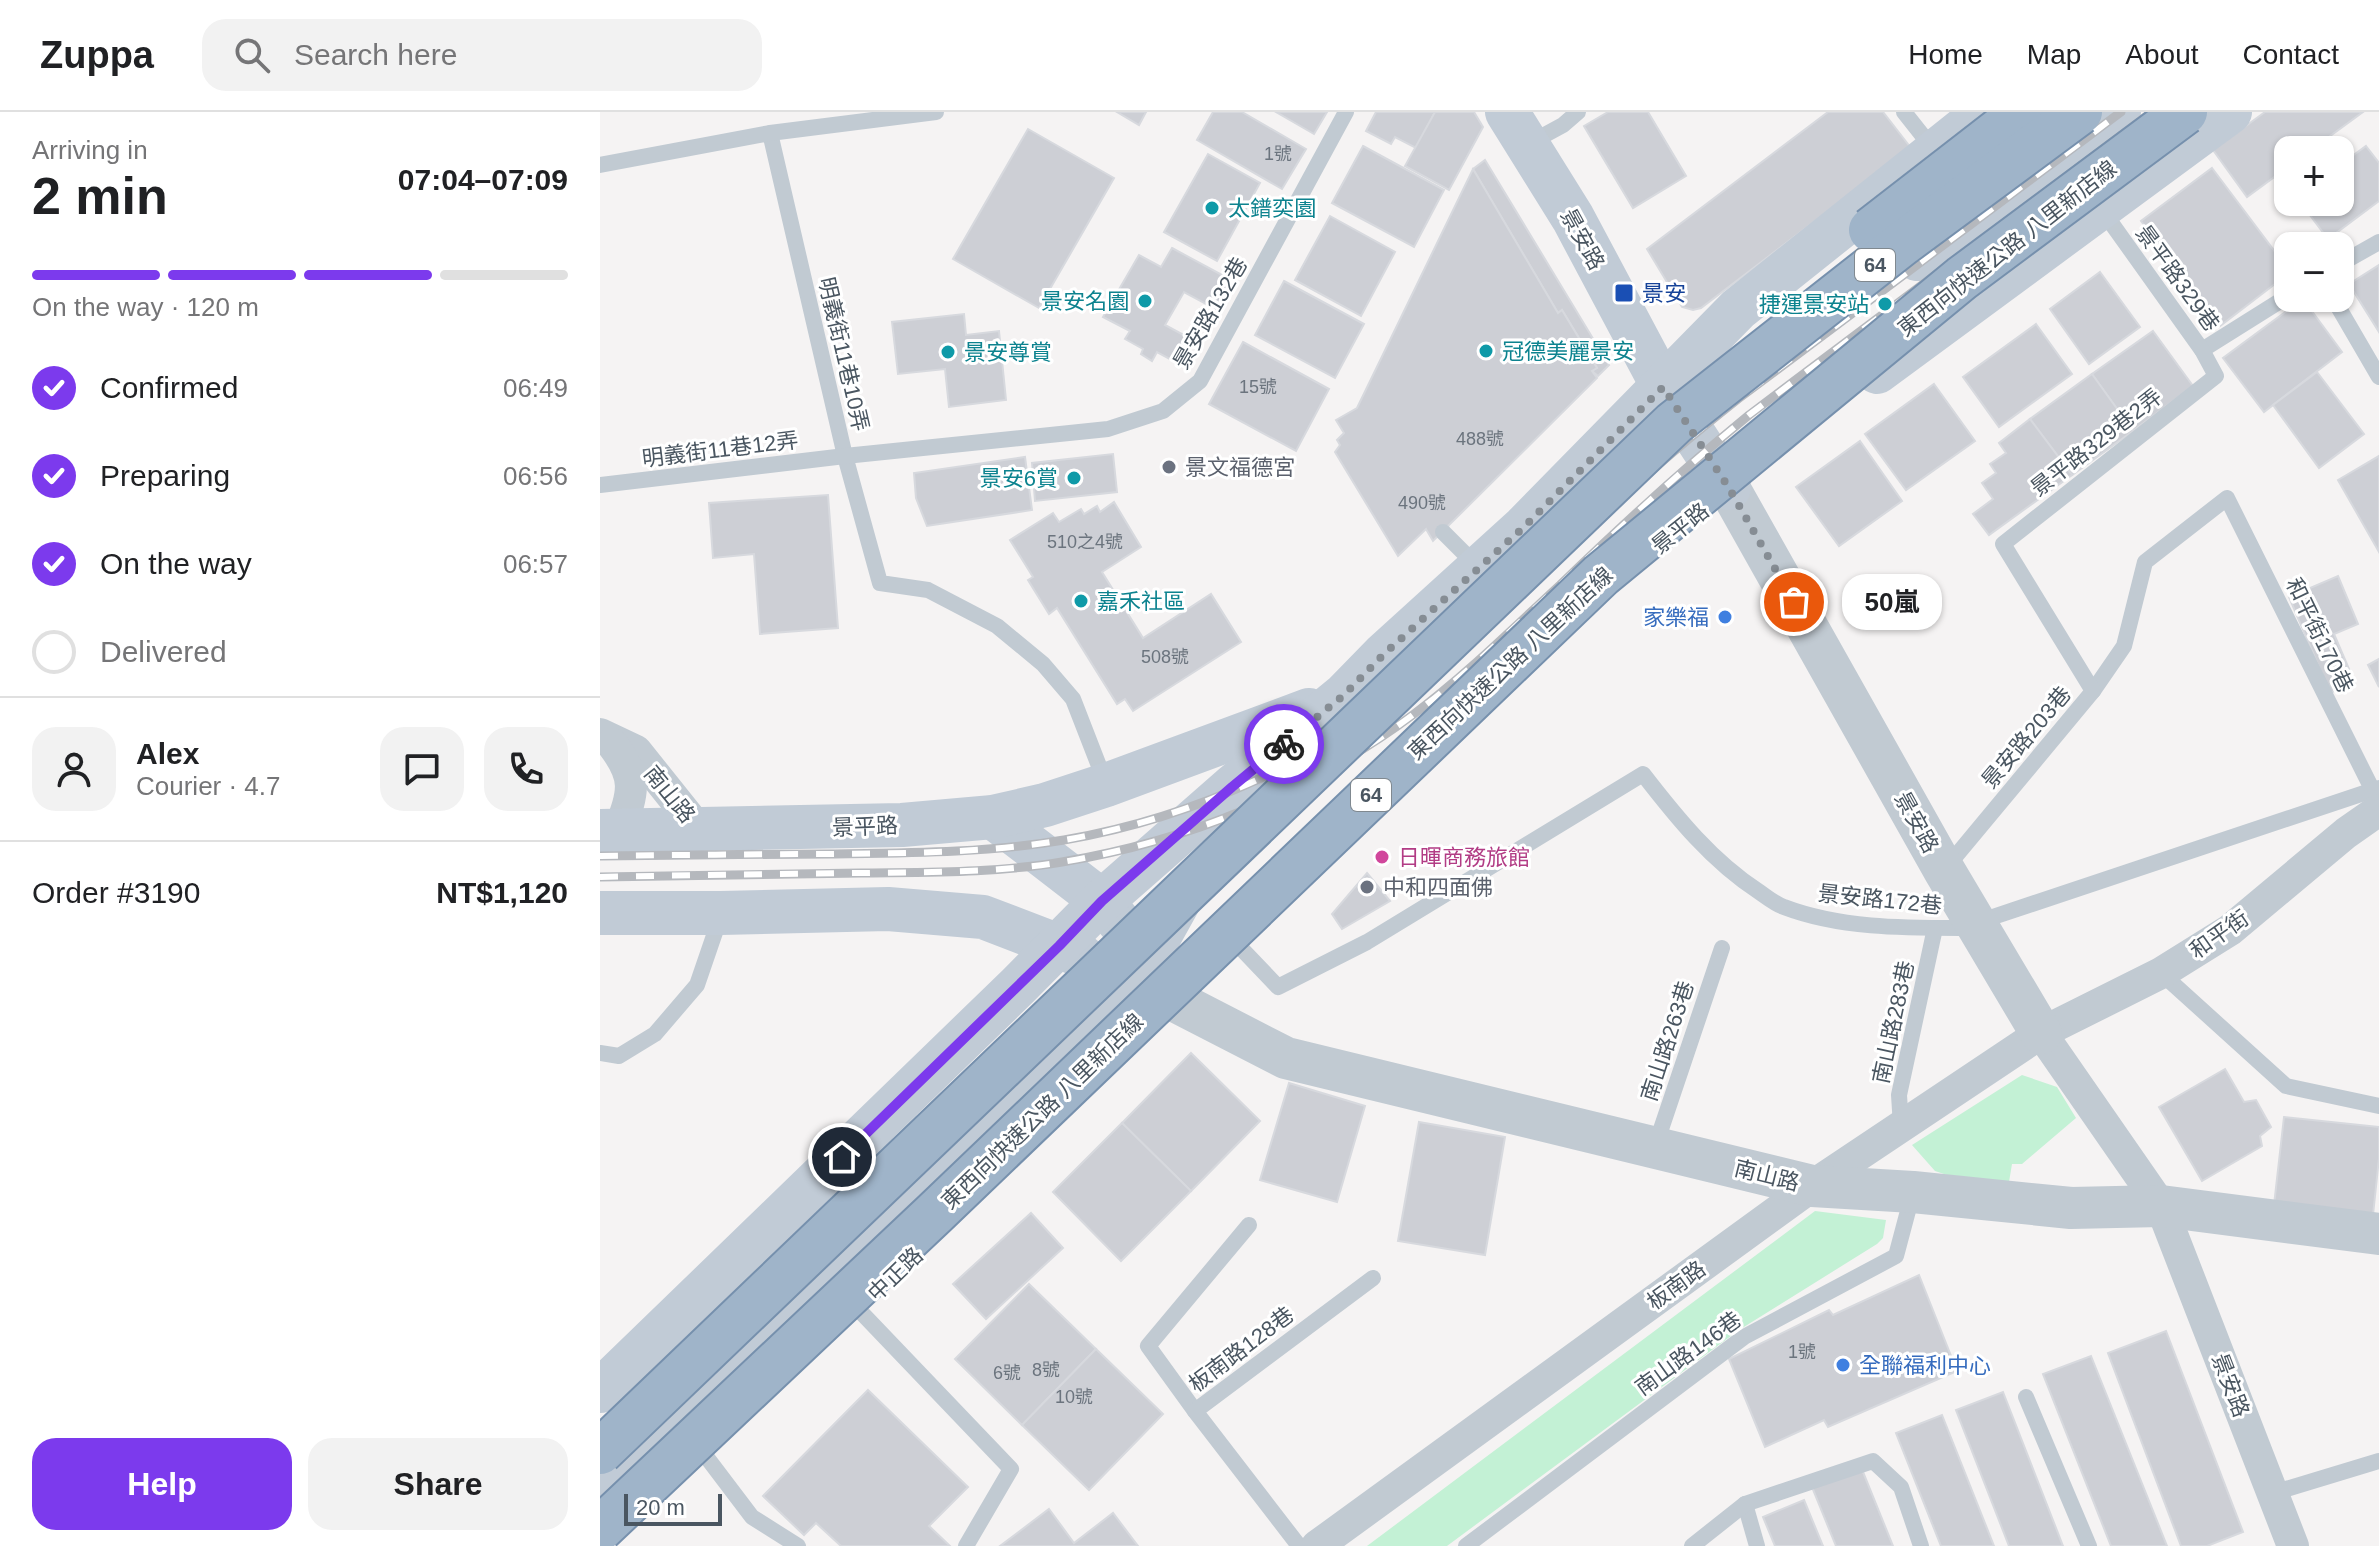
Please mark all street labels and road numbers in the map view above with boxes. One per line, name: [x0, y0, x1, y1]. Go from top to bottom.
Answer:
street label: 東西向快速公路 八里新店線: [1893, 155, 2121, 341]
street label: 景安路: [1556, 204, 1609, 274]
street label: 景平路329巷: [2131, 220, 2224, 336]
road number: 64: [1855, 249, 1895, 281]
street label: 景安路132巷: [1168, 253, 1252, 374]
street label: 明義街11巷10弄: [814, 275, 873, 434]
street label: 景平路329巷2弄: [2026, 384, 2167, 501]
street label: 明義街11巷12弄: [640, 428, 800, 471]
street label: 景平路: [1647, 498, 1714, 559]
street label: 東西向快速公路 八里新店線: [1403, 562, 1618, 765]
street label: 和平街170巷: [2281, 574, 2358, 697]
street label: 景安路203巷: [1977, 682, 2076, 793]
street label: 南山路: [639, 761, 700, 828]
road number: 64: [1351, 779, 1391, 811]
street label: 景安路: [1890, 787, 1943, 857]
street label: 景平路: [832, 813, 898, 840]
street label: 景安路172巷: [1817, 881, 1943, 918]
street label: 和平街: [2185, 905, 2253, 964]
street label: 南山路283巷: [1868, 959, 1919, 1086]
street label: 南山路263巷: [1636, 978, 1699, 1104]
street label: 東西向快速公路 八里新店線: [937, 1009, 1148, 1214]
street label: 南山路: [1732, 1155, 1802, 1196]
street label: 中正路: [863, 1242, 928, 1306]
street label: 板南路: [1642, 1256, 1710, 1315]
street label: 板南路128巷: [1184, 1302, 1299, 1397]
street label: 南山路146巷: [1630, 1307, 1746, 1400]
street label: 景安路: [2207, 1350, 2254, 1420]

